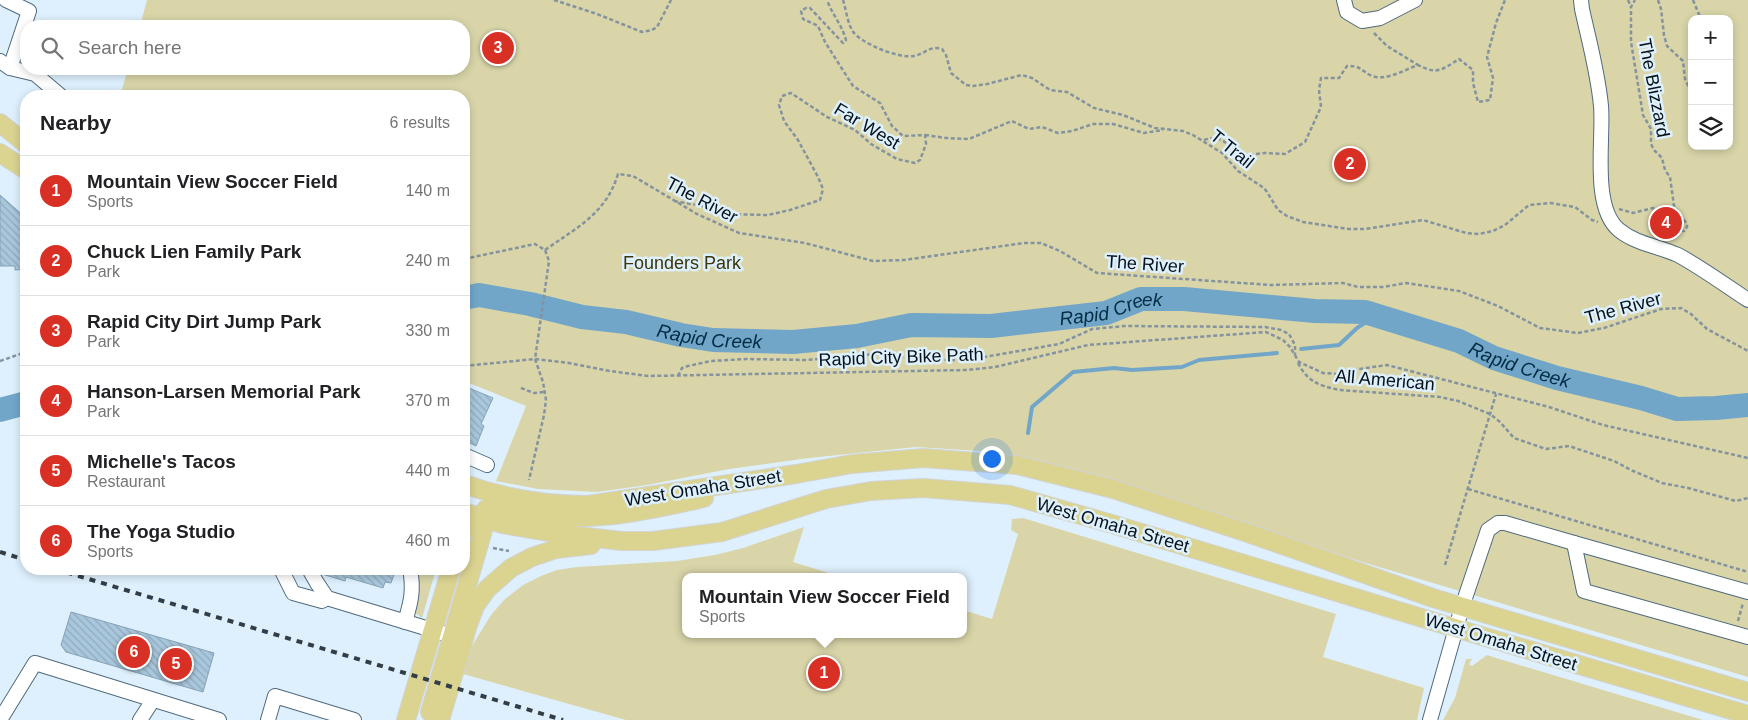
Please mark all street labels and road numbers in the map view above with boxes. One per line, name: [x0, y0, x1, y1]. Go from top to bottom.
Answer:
street label: The Blizzard: [1635, 37, 1673, 139]
street label: Far West: [831, 99, 903, 153]
street label: T Trail: [1206, 126, 1258, 172]
street label: The River: [663, 173, 741, 227]
street label: The River: [1105, 251, 1185, 277]
street label: The River: [1583, 288, 1663, 328]
street label: Rapid City Bike Path: [818, 344, 984, 370]
street label: All American: [1334, 366, 1436, 394]
street label: West Omaha Street: [624, 466, 782, 510]
street label: West Omaha Street: [1034, 494, 1192, 556]
street label: West Omaha Street: [1423, 609, 1579, 675]

